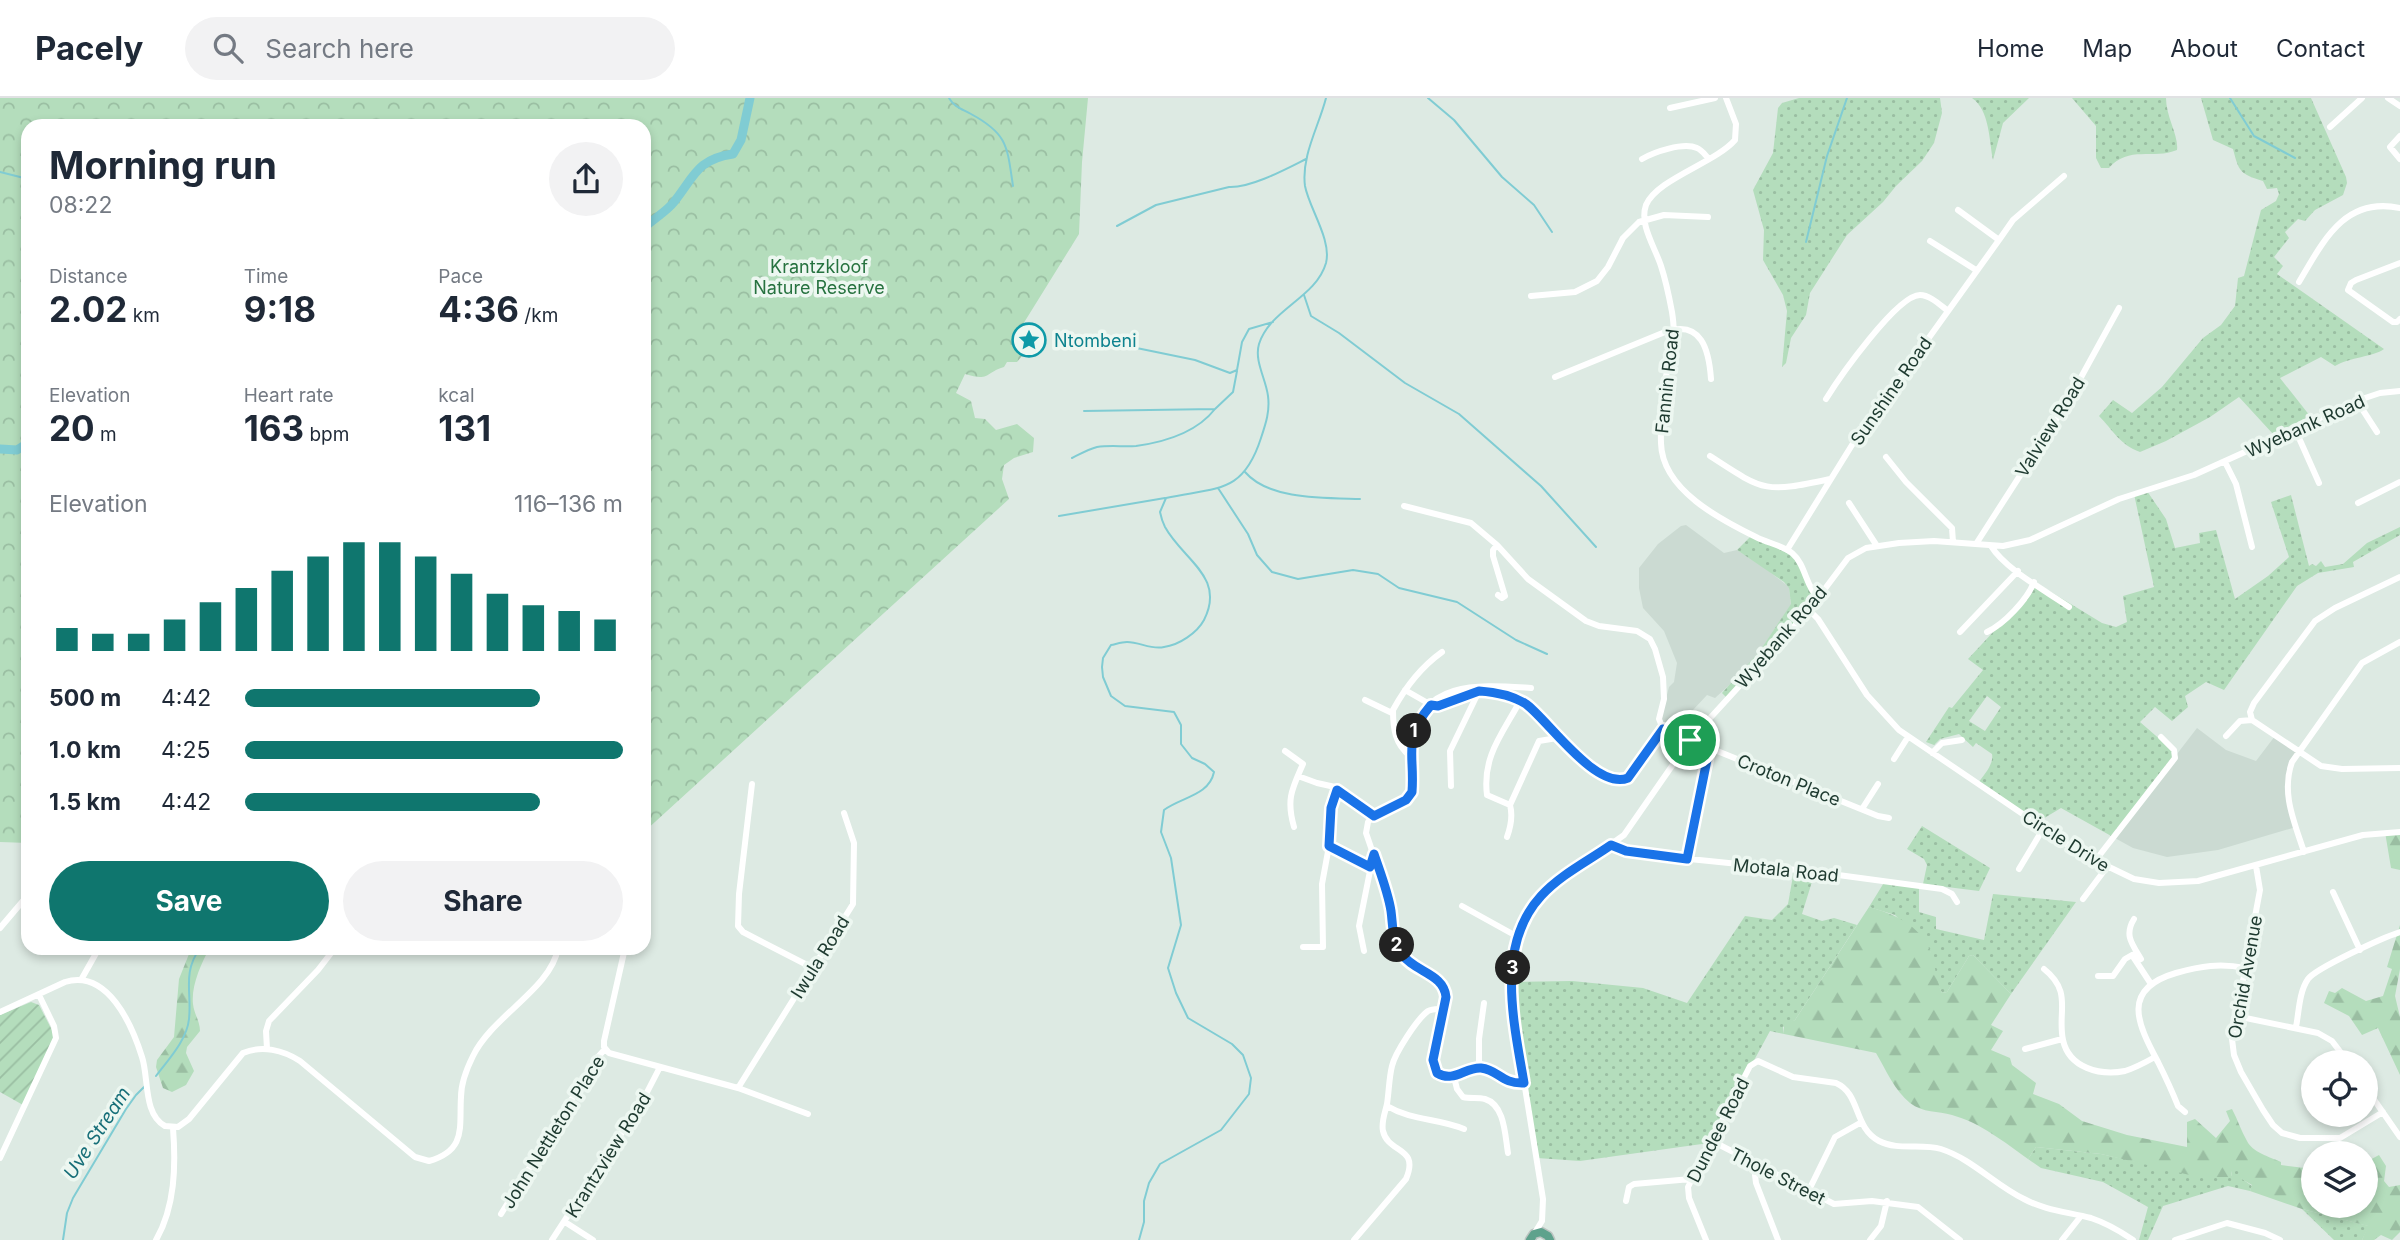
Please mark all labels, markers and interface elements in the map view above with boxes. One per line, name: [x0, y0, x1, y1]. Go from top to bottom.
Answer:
search box: [185, 17, 675, 80]
text: Pacely: [35, 28, 143, 68]
icon: search: [209, 29, 247, 67]
text: Search here: [265, 33, 414, 64]
text: Home: [1977, 34, 2044, 63]
text: Map: [2082, 34, 2132, 63]
text: About: [2170, 34, 2238, 63]
text: Contact: [2276, 34, 2365, 63]
text: Morning run: [49, 142, 277, 188]
button: share: [549, 142, 623, 216]
text: 08:22: [49, 191, 112, 219]
park label: Krantzkloof Nature Reserve: [753, 256, 885, 298]
text: Distance: [49, 265, 127, 288]
text: Time: [244, 265, 288, 288]
text: Pace: [438, 265, 483, 288]
text: 2.02: [49, 288, 127, 330]
text: 9:18: [244, 288, 316, 330]
text: 4:36: [438, 288, 519, 330]
text: km: [127, 304, 160, 327]
text: /km: [519, 304, 558, 327]
place icon: Ntombeni: [1010, 321, 1048, 359]
street label: Fannin Road: [1651, 328, 1683, 434]
place label: Ntombeni: [1054, 330, 1137, 351]
street label: Sunshine Road: [1846, 333, 1936, 449]
street label: Valview Road: [2011, 373, 2089, 481]
text: Elevation: [49, 384, 130, 407]
text: Heart rate: [244, 384, 334, 407]
text: kcal: [438, 384, 475, 407]
street label: Wyebank Road: [2242, 390, 2368, 462]
text: 20: [49, 407, 95, 449]
text: 163: [244, 407, 304, 449]
text: 131: [438, 407, 491, 449]
text: m: [95, 423, 117, 446]
text: bpm: [304, 423, 349, 446]
text: Elevation: [49, 490, 148, 518]
text: 116–136 m: [514, 490, 623, 518]
street label: Wyebank Road: [1731, 582, 1831, 692]
text: 500 m: [49, 684, 121, 712]
text: 4:42: [161, 684, 211, 712]
pin: [1660, 710, 1720, 770]
pin: 1: [1396, 714, 1432, 748]
text: 1: [1409, 719, 1418, 742]
icon: arrive: [1671, 721, 1709, 759]
text: 1.0 km: [49, 736, 121, 764]
text: 4:25: [161, 736, 211, 764]
street label: Croton Place: [1734, 750, 1844, 810]
text: 1.5 km: [49, 788, 121, 816]
text: 4:42: [161, 788, 211, 816]
street label: Circle Drive: [2019, 806, 2113, 876]
street label: Motala Road: [1732, 854, 1840, 886]
button: Save: [49, 861, 329, 941]
button: Share: [343, 861, 623, 941]
street label: Iwula Road: [786, 912, 854, 1002]
street label: Orchid Avenue: [2224, 914, 2266, 1040]
pin: 2: [1380, 928, 1414, 962]
text: 2: [1391, 933, 1402, 956]
pin: 3: [1496, 950, 1530, 986]
text: 3: [1506, 956, 1519, 979]
map controls: [2301, 1050, 2378, 1218]
button: locate: [2301, 1050, 2378, 1127]
street label: John Nettleton Place: [497, 1052, 609, 1212]
street label: Dundee Road: [1683, 1074, 1753, 1186]
water label: Uve Stream: [59, 1083, 135, 1183]
street label: Krantzview Road: [561, 1089, 655, 1221]
button: layers: [2301, 1141, 2378, 1218]
street label: Thole Street: [1727, 1143, 1829, 1209]

